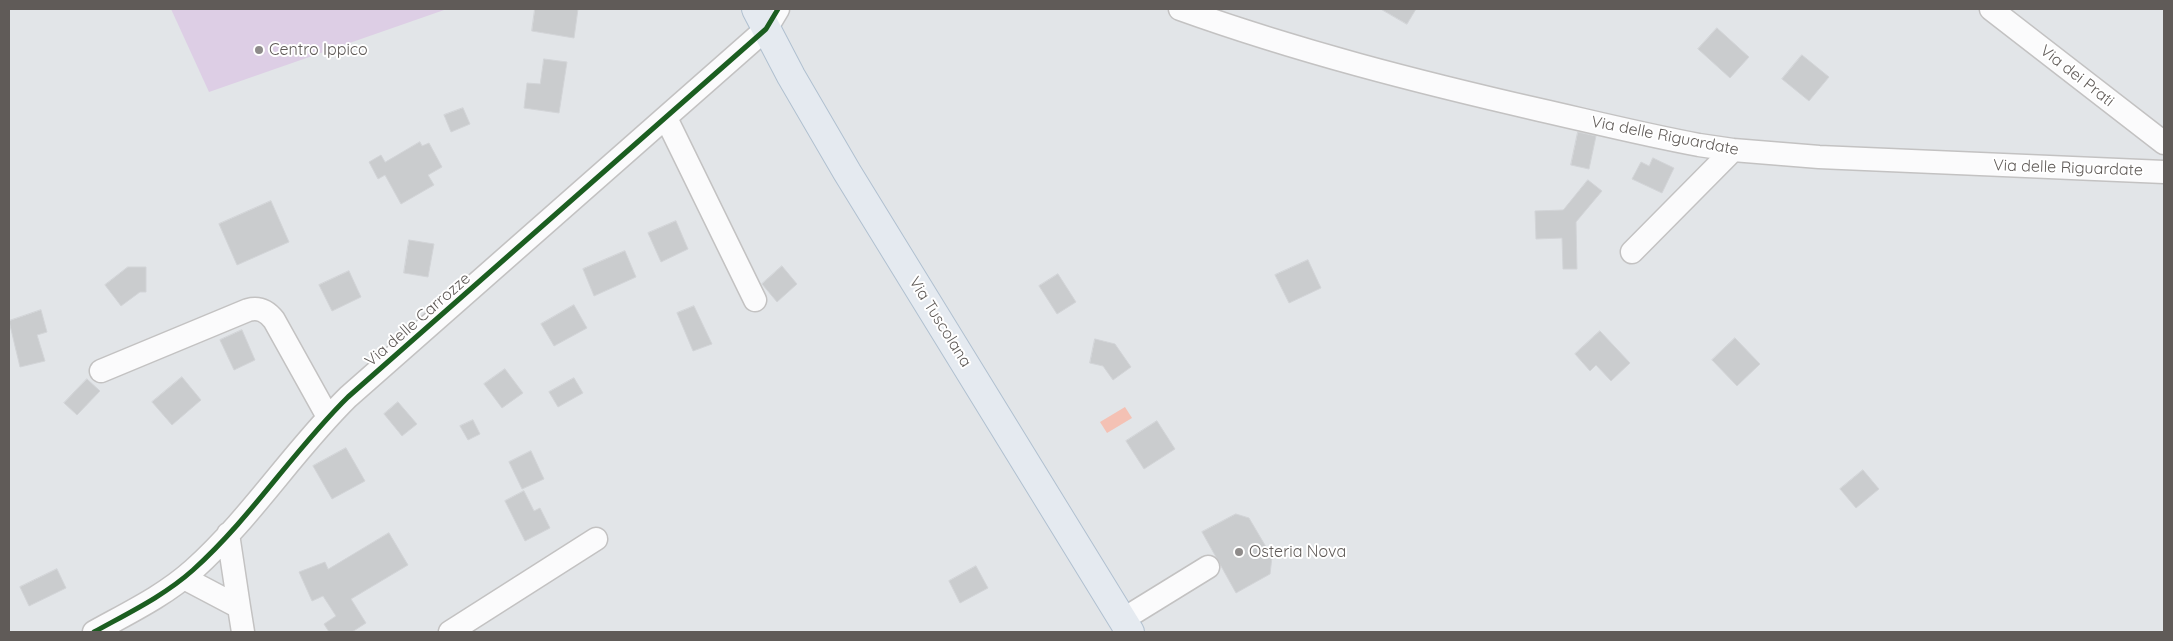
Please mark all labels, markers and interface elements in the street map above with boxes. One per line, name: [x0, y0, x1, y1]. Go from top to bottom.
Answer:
place label: Centro Ippico: [269, 40, 368, 60]
street label: Via dei Prati: [2036, 41, 2118, 111]
marker: Centro Ippico: [253, 44, 265, 56]
street label: Via delle Riguardate: [1590, 112, 1740, 160]
street label: Via delle Riguardate: [1993, 156, 2143, 180]
street label: Via delle Carrozze: [361, 269, 475, 371]
street label: Via Tuscolana: [905, 273, 975, 371]
place label: Osteria Nova: [1249, 542, 1346, 562]
marker: Osteria Nova: [1233, 546, 1245, 558]

